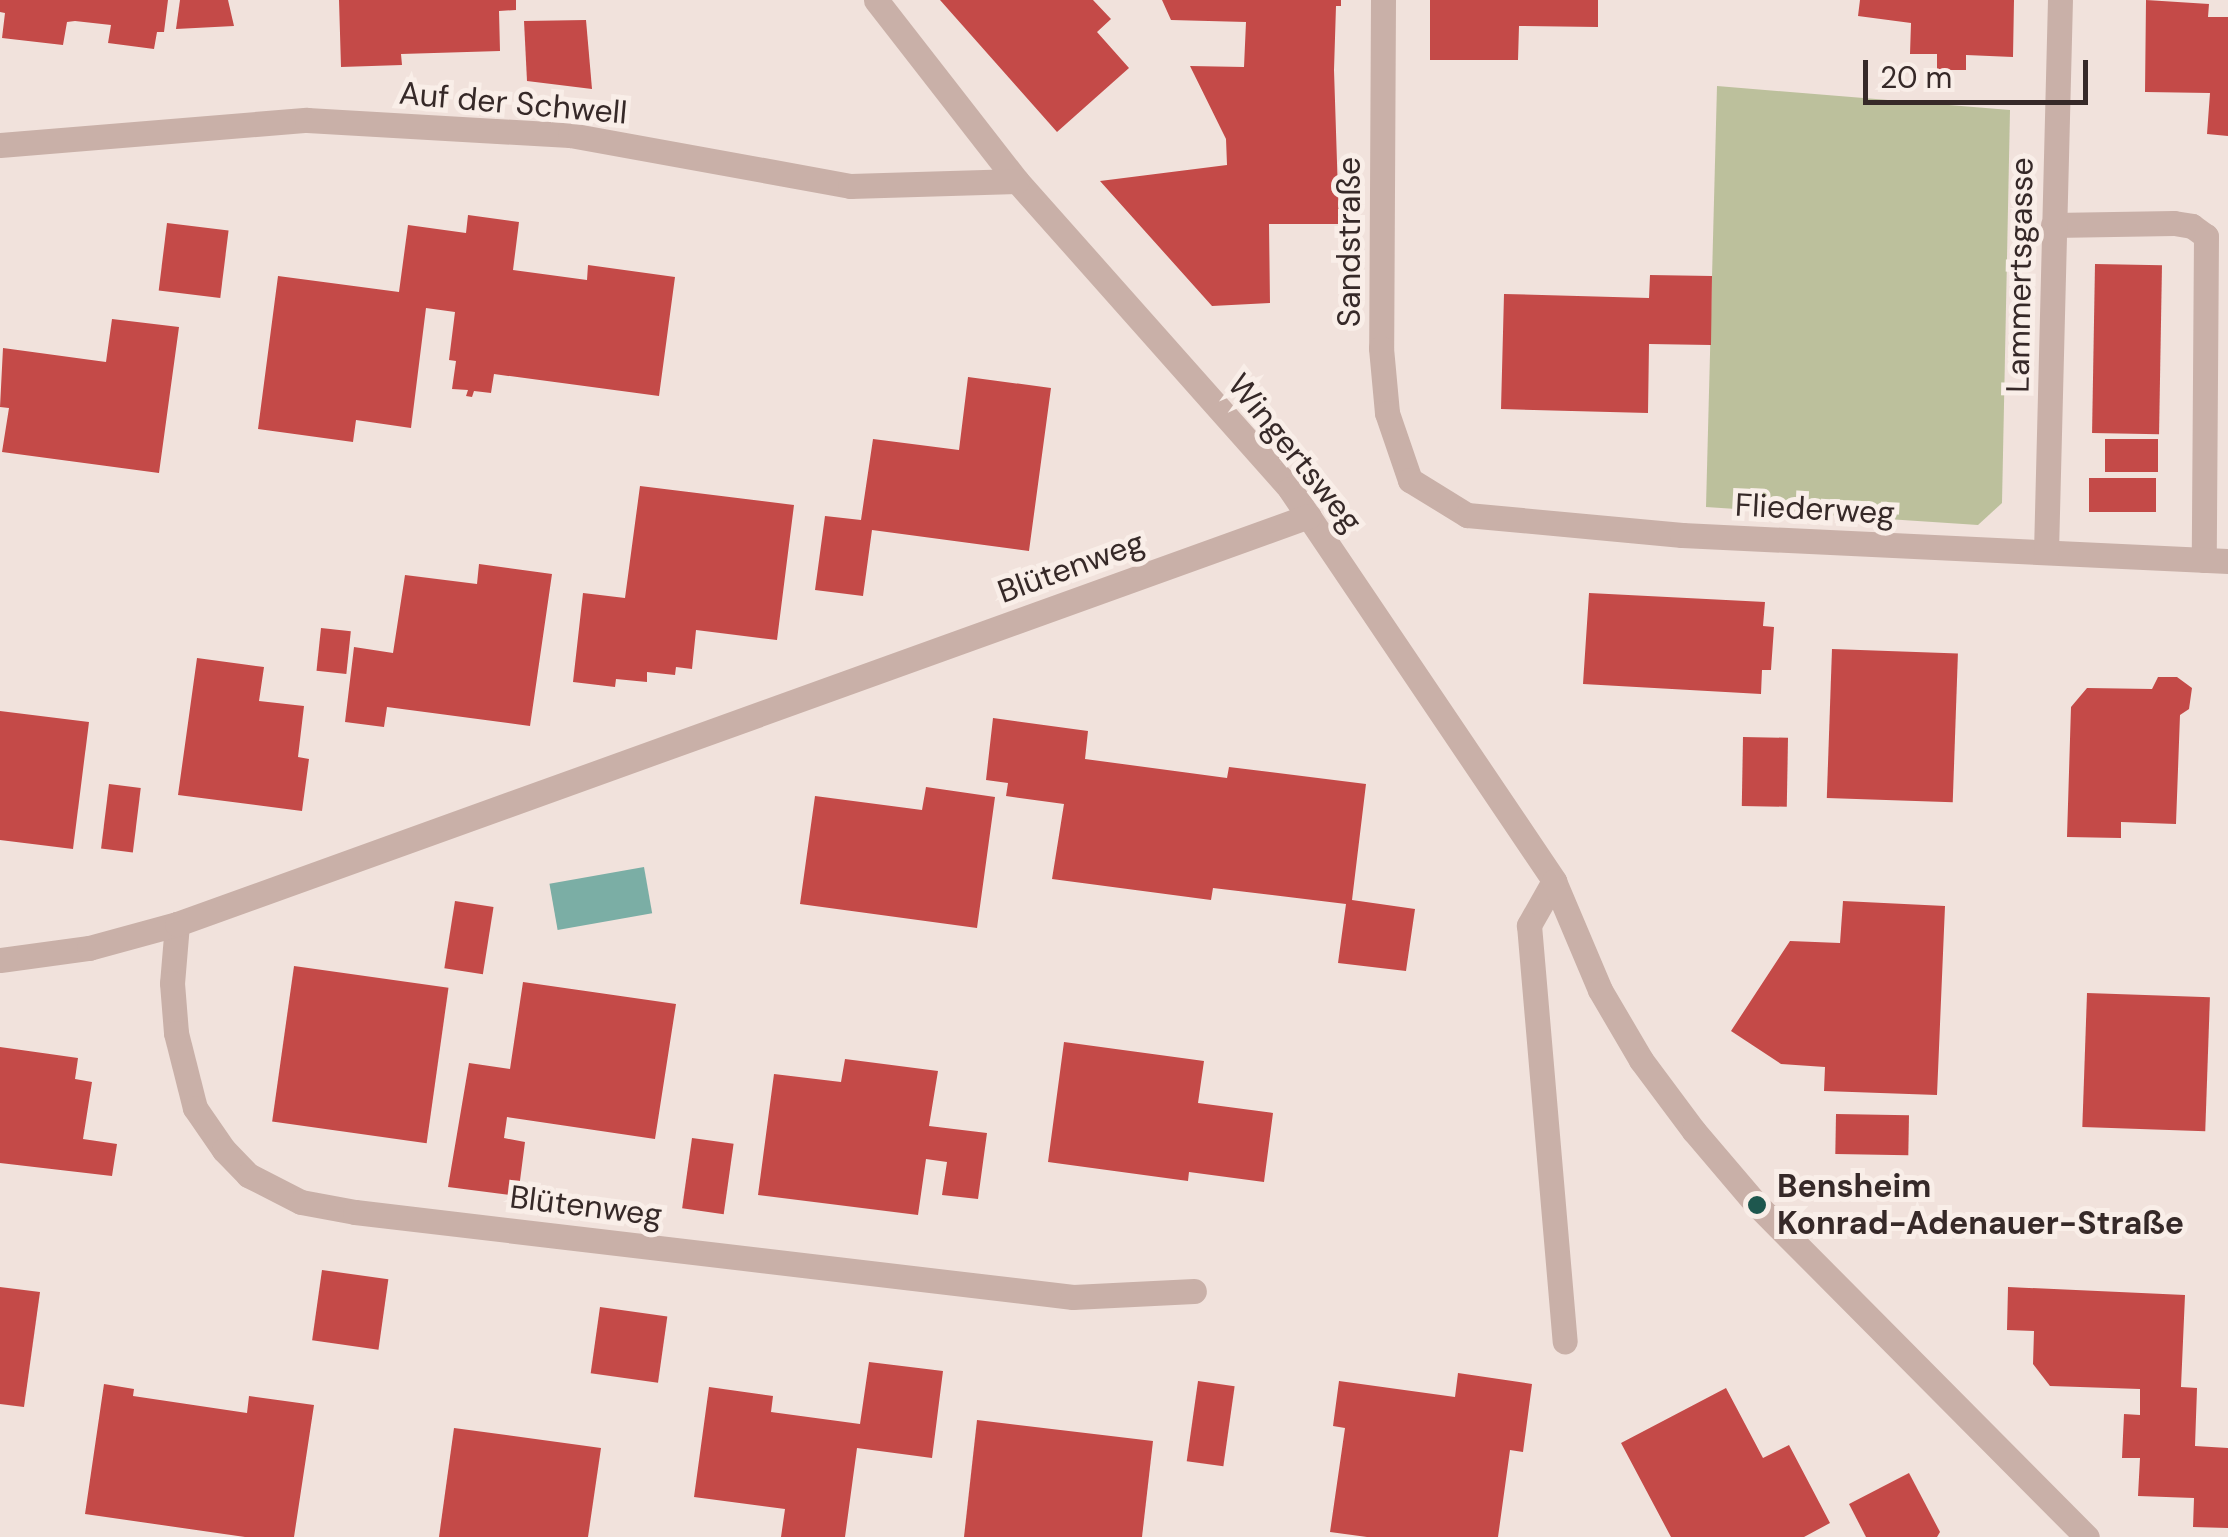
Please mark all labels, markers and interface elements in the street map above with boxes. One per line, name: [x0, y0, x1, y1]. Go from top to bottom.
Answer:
scale bar: [1868, 40, 2093, 102]
text: 20 m: [1880, 58, 1952, 97]
street label: Auf der Schwell: [397, 74, 629, 132]
street label: Sandstraße: [1330, 157, 1368, 327]
street label: Lammertsgasse: [1999, 157, 2041, 393]
street label: Wingertsweg: [1220, 366, 1370, 540]
street label: Fliederweg: [1734, 486, 1896, 532]
street label: Blütenweg: [992, 523, 1150, 611]
place label: Bensheim Konrad-Adenauer-Straße: [1777, 1168, 2184, 1243]
street label: Blütenweg: [508, 1178, 664, 1234]
marker: Bensheim Konrad-Adenauer-Straße: [1746, 1194, 1768, 1216]

